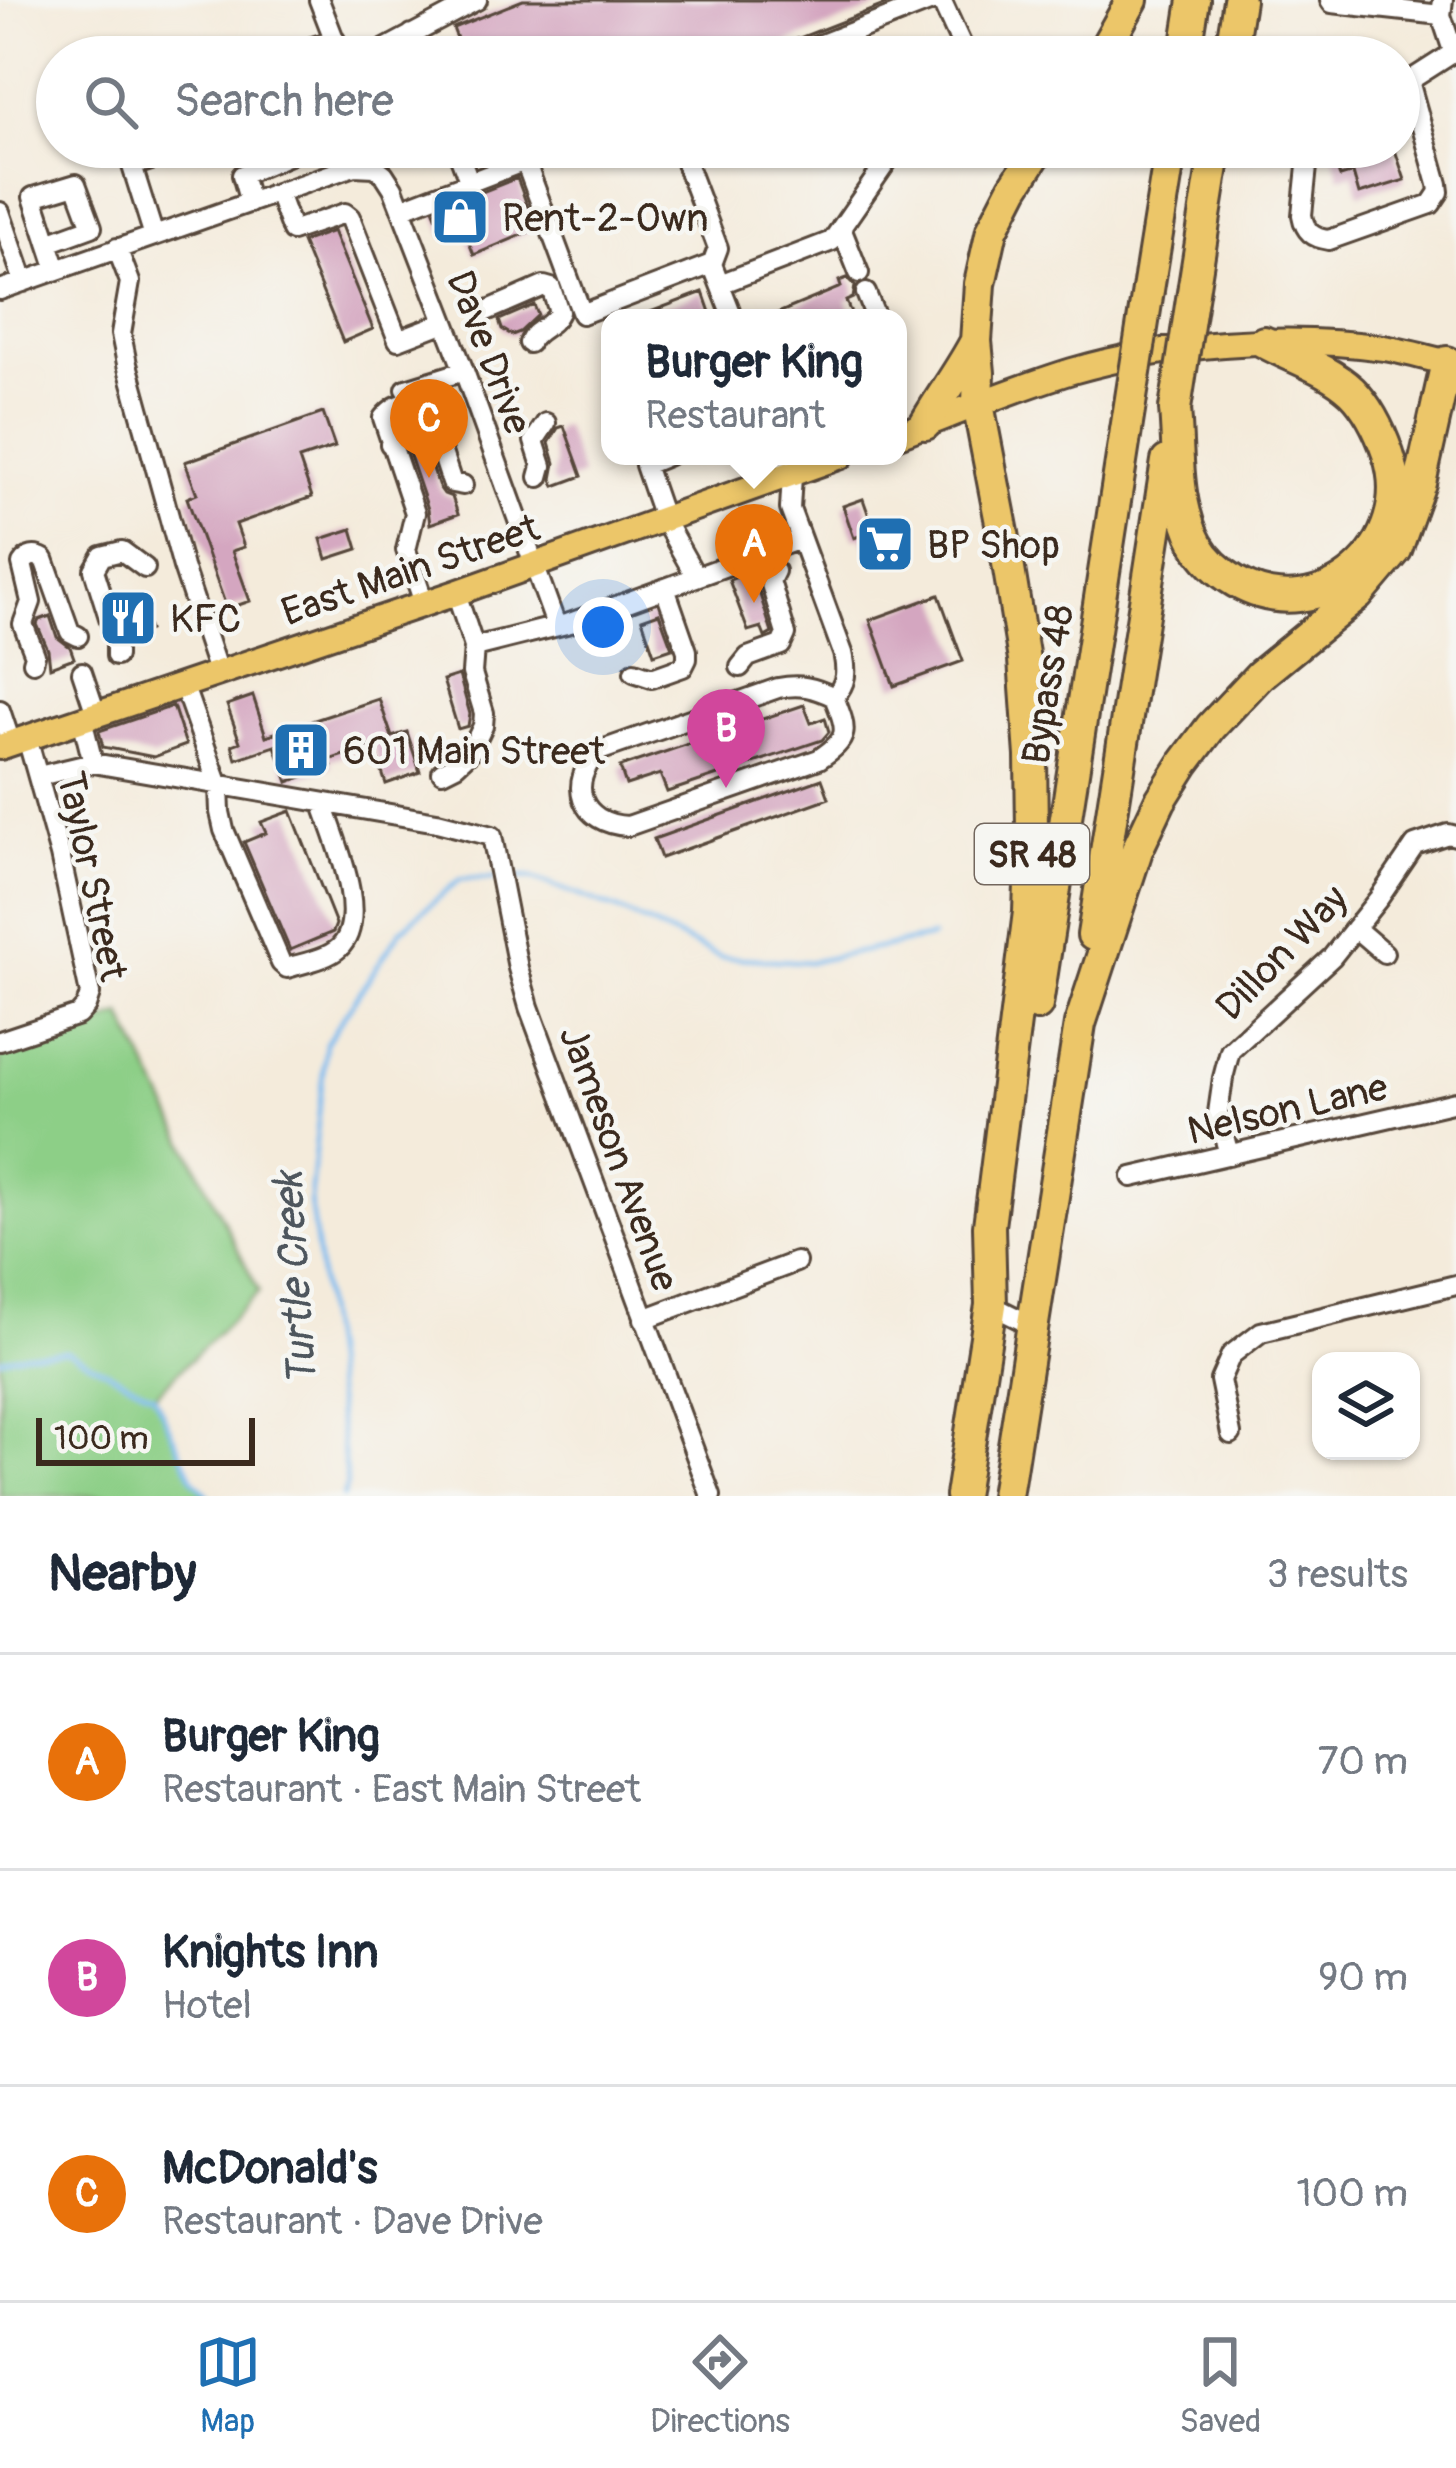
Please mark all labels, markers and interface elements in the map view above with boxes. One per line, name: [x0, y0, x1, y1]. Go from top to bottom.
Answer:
search box: [36, 36, 1420, 168]
icon: search: [78, 69, 144, 135]
text: Search here: [174, 74, 394, 130]
shop icon: Rent-2-Own: [429, 186, 491, 248]
place label: Rent-2-Own: [502, 194, 709, 243]
street label: Dave Drive: [435, 264, 542, 441]
popup: [601, 309, 907, 465]
text: Burger King: [645, 335, 863, 391]
pin: C: [390, 379, 468, 478]
text: Restaurant: [645, 391, 825, 440]
street label: East Main Street: [275, 503, 546, 637]
pin: A: [715, 504, 793, 603]
supermarket icon: BP Shop: [854, 513, 916, 575]
place label: BP Shop: [927, 521, 1060, 570]
restaurant icon: KFC: [97, 587, 159, 649]
place label: KFC: [170, 595, 241, 644]
your location: [573, 597, 633, 657]
street label: Bypass 48: [1012, 601, 1085, 768]
pin: B: [687, 689, 765, 788]
building icon: 601 Main Street: [270, 719, 332, 781]
place label: 601 Main Street: [343, 727, 605, 776]
street label: Taylor Street: [45, 767, 138, 986]
road number: SR 48: [975, 824, 1089, 884]
street label: Dillon Way: [1206, 875, 1358, 1031]
street label: Jameson Avenue: [548, 1019, 689, 1298]
street label: Nelson Lane: [1183, 1063, 1392, 1156]
water label: Turtle Creek: [262, 1167, 329, 1387]
map controls: [1312, 1352, 1420, 1460]
button: layers: [1312, 1352, 1420, 1460]
scale bar: [36, 1412, 255, 1465]
text: 100 m: [54, 1418, 148, 1459]
text: Nearby: [48, 1542, 196, 1606]
text: 3 results: [1267, 1550, 1408, 1599]
text: Burger King: [162, 1709, 380, 1765]
text: A: [74, 1737, 100, 1786]
text: 70 m: [1318, 1737, 1408, 1786]
text: Restaurant · East Main Street: [162, 1765, 641, 1814]
text: Knights Inn: [162, 1925, 378, 1981]
text: B: [76, 1953, 98, 2002]
text: 90 m: [1318, 1953, 1408, 2002]
text: Hotel: [162, 1981, 252, 2030]
text: McDonald's: [162, 2141, 377, 2197]
text: C: [75, 2169, 99, 2218]
text: 100 m: [1296, 2169, 1408, 2218]
text: Restaurant · Dave Drive: [162, 2197, 543, 2246]
tab: Map: [195, 2329, 261, 2442]
tab: Directions: [650, 2329, 790, 2442]
tab: Saved: [1179, 2329, 1261, 2442]

